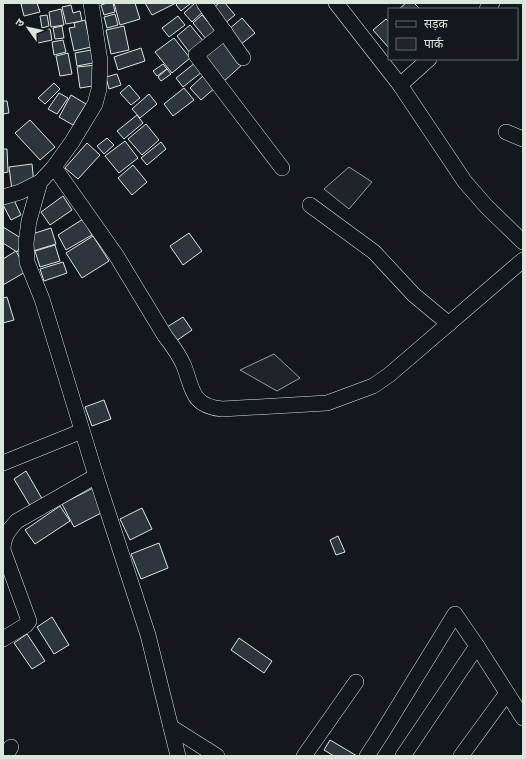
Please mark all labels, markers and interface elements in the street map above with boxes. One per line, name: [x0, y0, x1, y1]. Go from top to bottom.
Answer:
north arrow: [8, 8, 48, 48]
legend: [388, 8, 518, 60]
text: उ: [12, 16, 27, 29]
text: सड़क: [424, 16, 449, 31]
text: पार्क: [424, 36, 444, 50]

